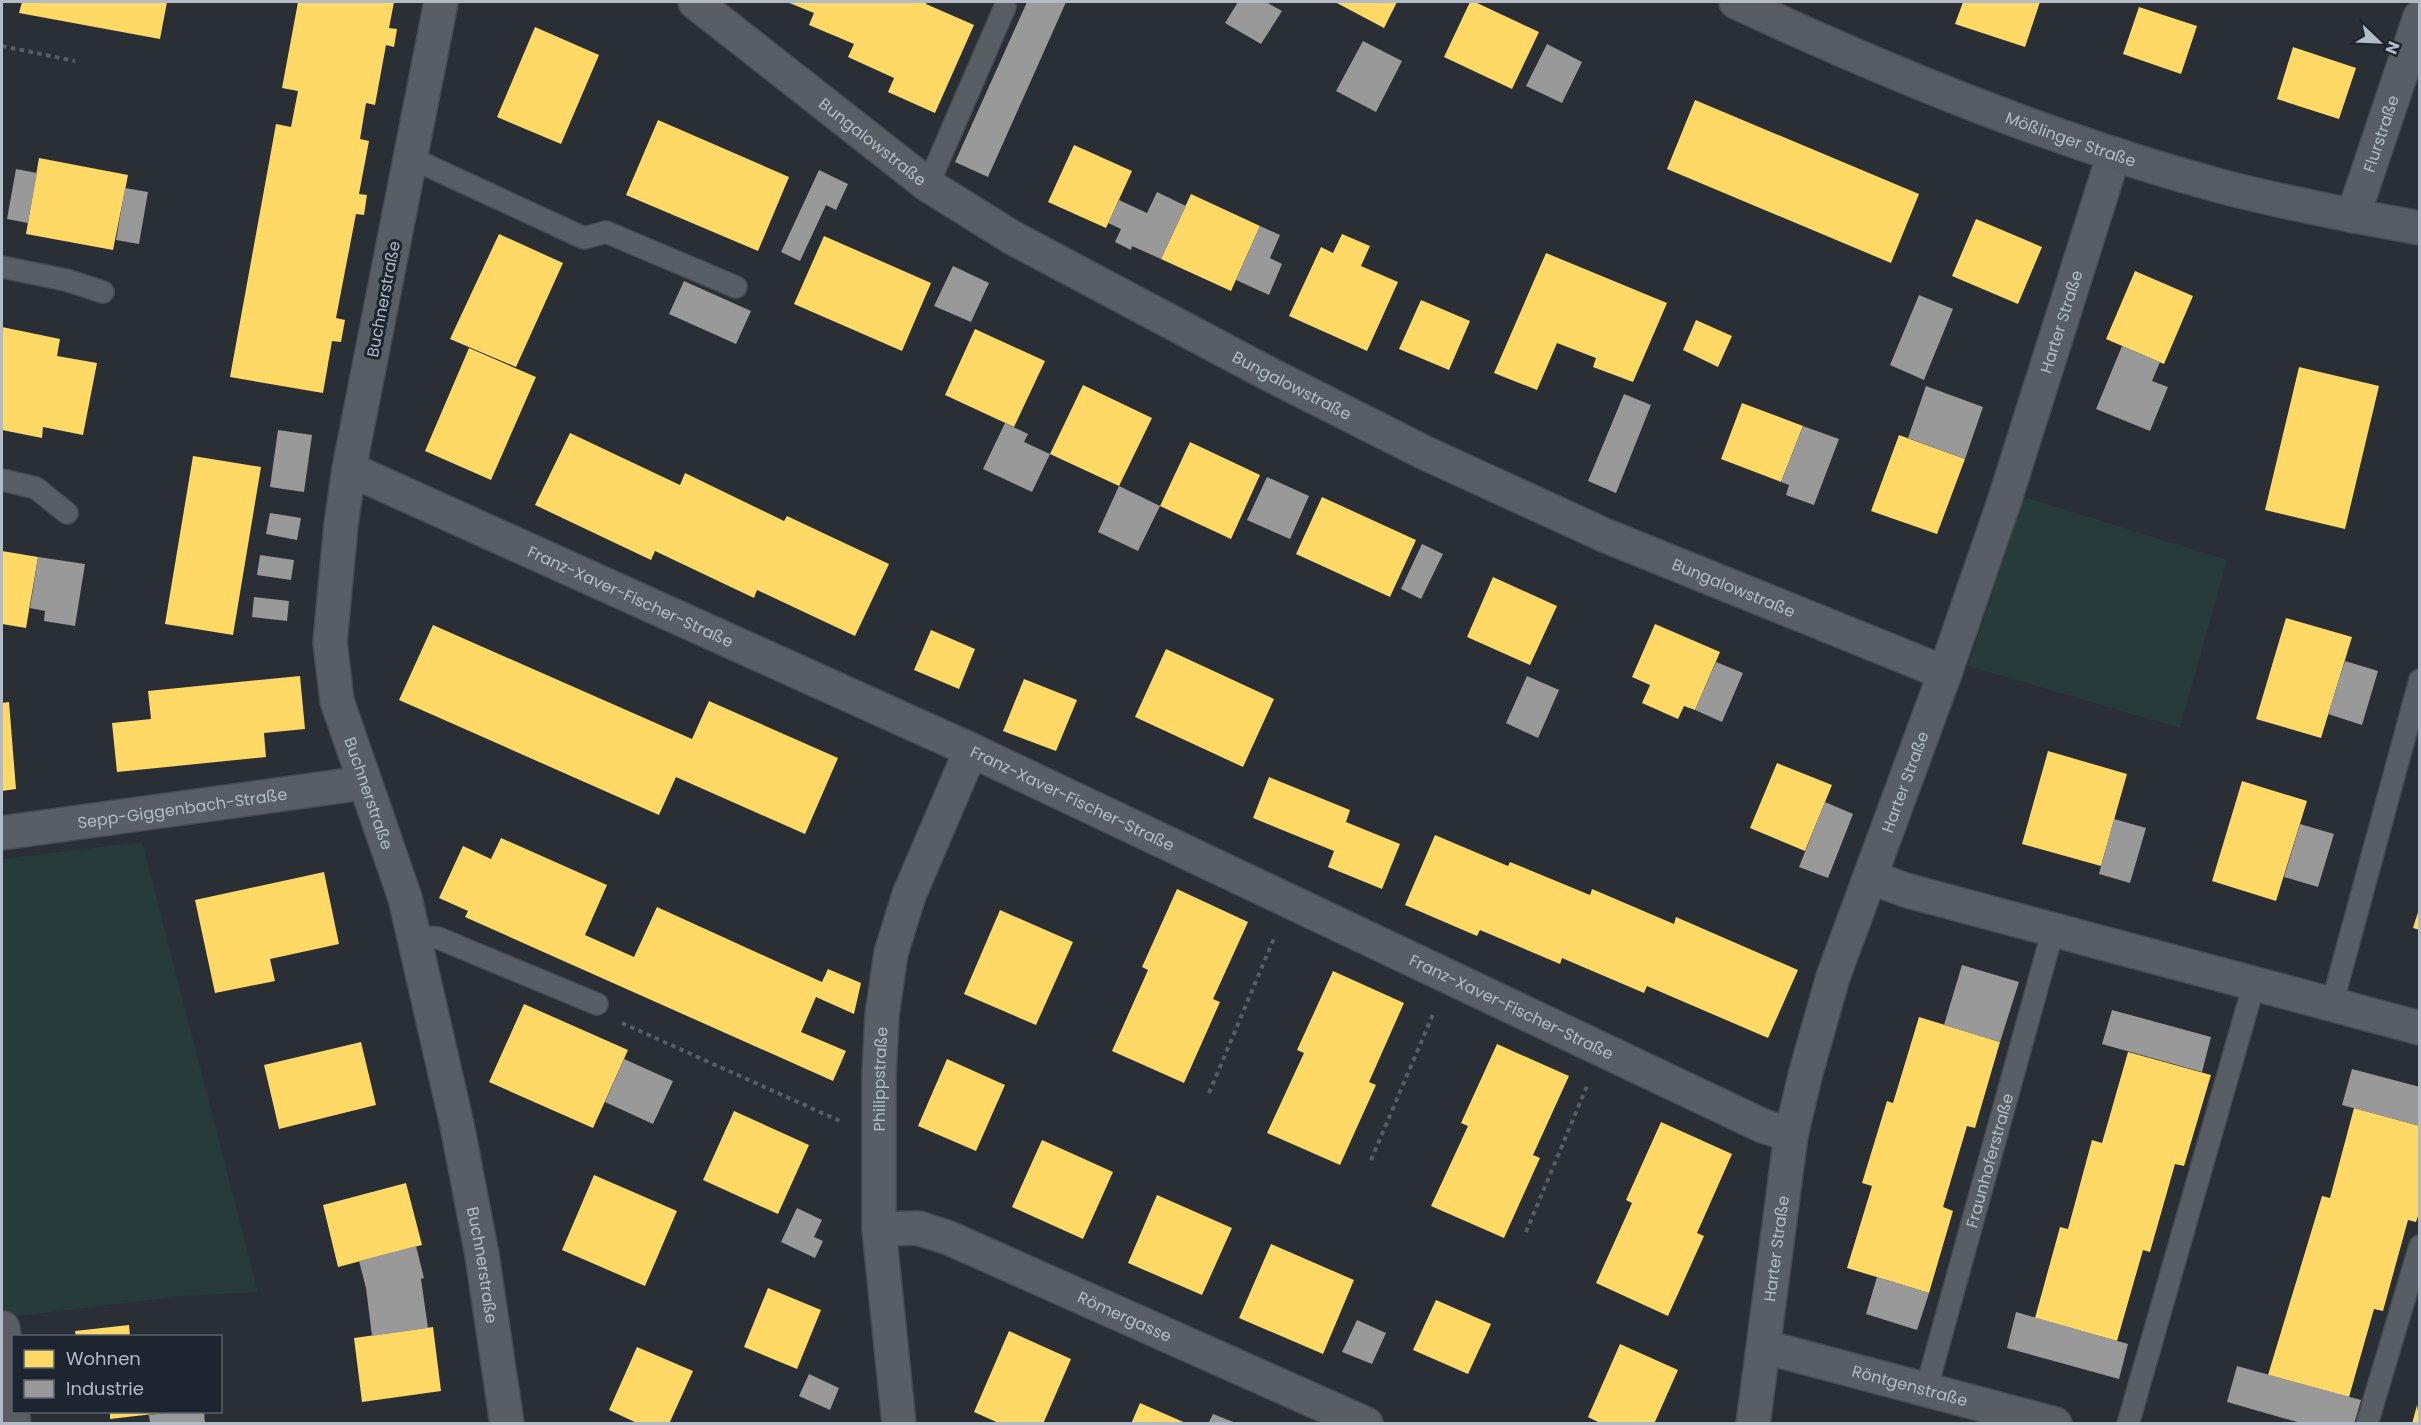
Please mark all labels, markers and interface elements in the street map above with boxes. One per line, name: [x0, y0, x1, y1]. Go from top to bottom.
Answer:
north arrow: [2349, 12, 2409, 72]
text: N: [2379, 38, 2405, 58]
street label: Bungalowstraße: [814, 92, 931, 192]
street label: Flurstraße: [2358, 92, 2405, 175]
street label: Mößlinger Straße: [2002, 106, 2139, 173]
street label: Buchnerstraße: [361, 239, 406, 359]
street label: Harter Straße: [2034, 267, 2089, 376]
street label: Bungalowstraße: [1228, 346, 1355, 426]
street label: Franz-Xaver-Fischer-Straße: [524, 540, 737, 653]
street label: Bungalowstraße: [1668, 553, 1799, 623]
street label: Harter Straße: [1876, 728, 1935, 836]
street label: Buchnerstraße: [338, 734, 398, 853]
street label: Franz-Xaver-Fischer-Straße: [966, 740, 1178, 857]
street label: Sepp-Giggenbach-Straße: [76, 783, 289, 834]
street label: Franz-Xaver-Fischer-Straße: [1405, 949, 1617, 1065]
street label: Philippstraße: [868, 1026, 893, 1131]
street label: Fraunhoferstraße: [1960, 1091, 2019, 1231]
street label: Harter Straße: [1758, 1194, 1795, 1303]
street label: Buchnerstraße: [461, 1205, 503, 1325]
street label: Römergasse: [1074, 1286, 1175, 1348]
legend: [12, 1335, 222, 1413]
text: Wohnen: [66, 1346, 141, 1371]
street label: Röntgenstraße: [1849, 1360, 1970, 1412]
text: Industrie: [66, 1376, 144, 1401]

